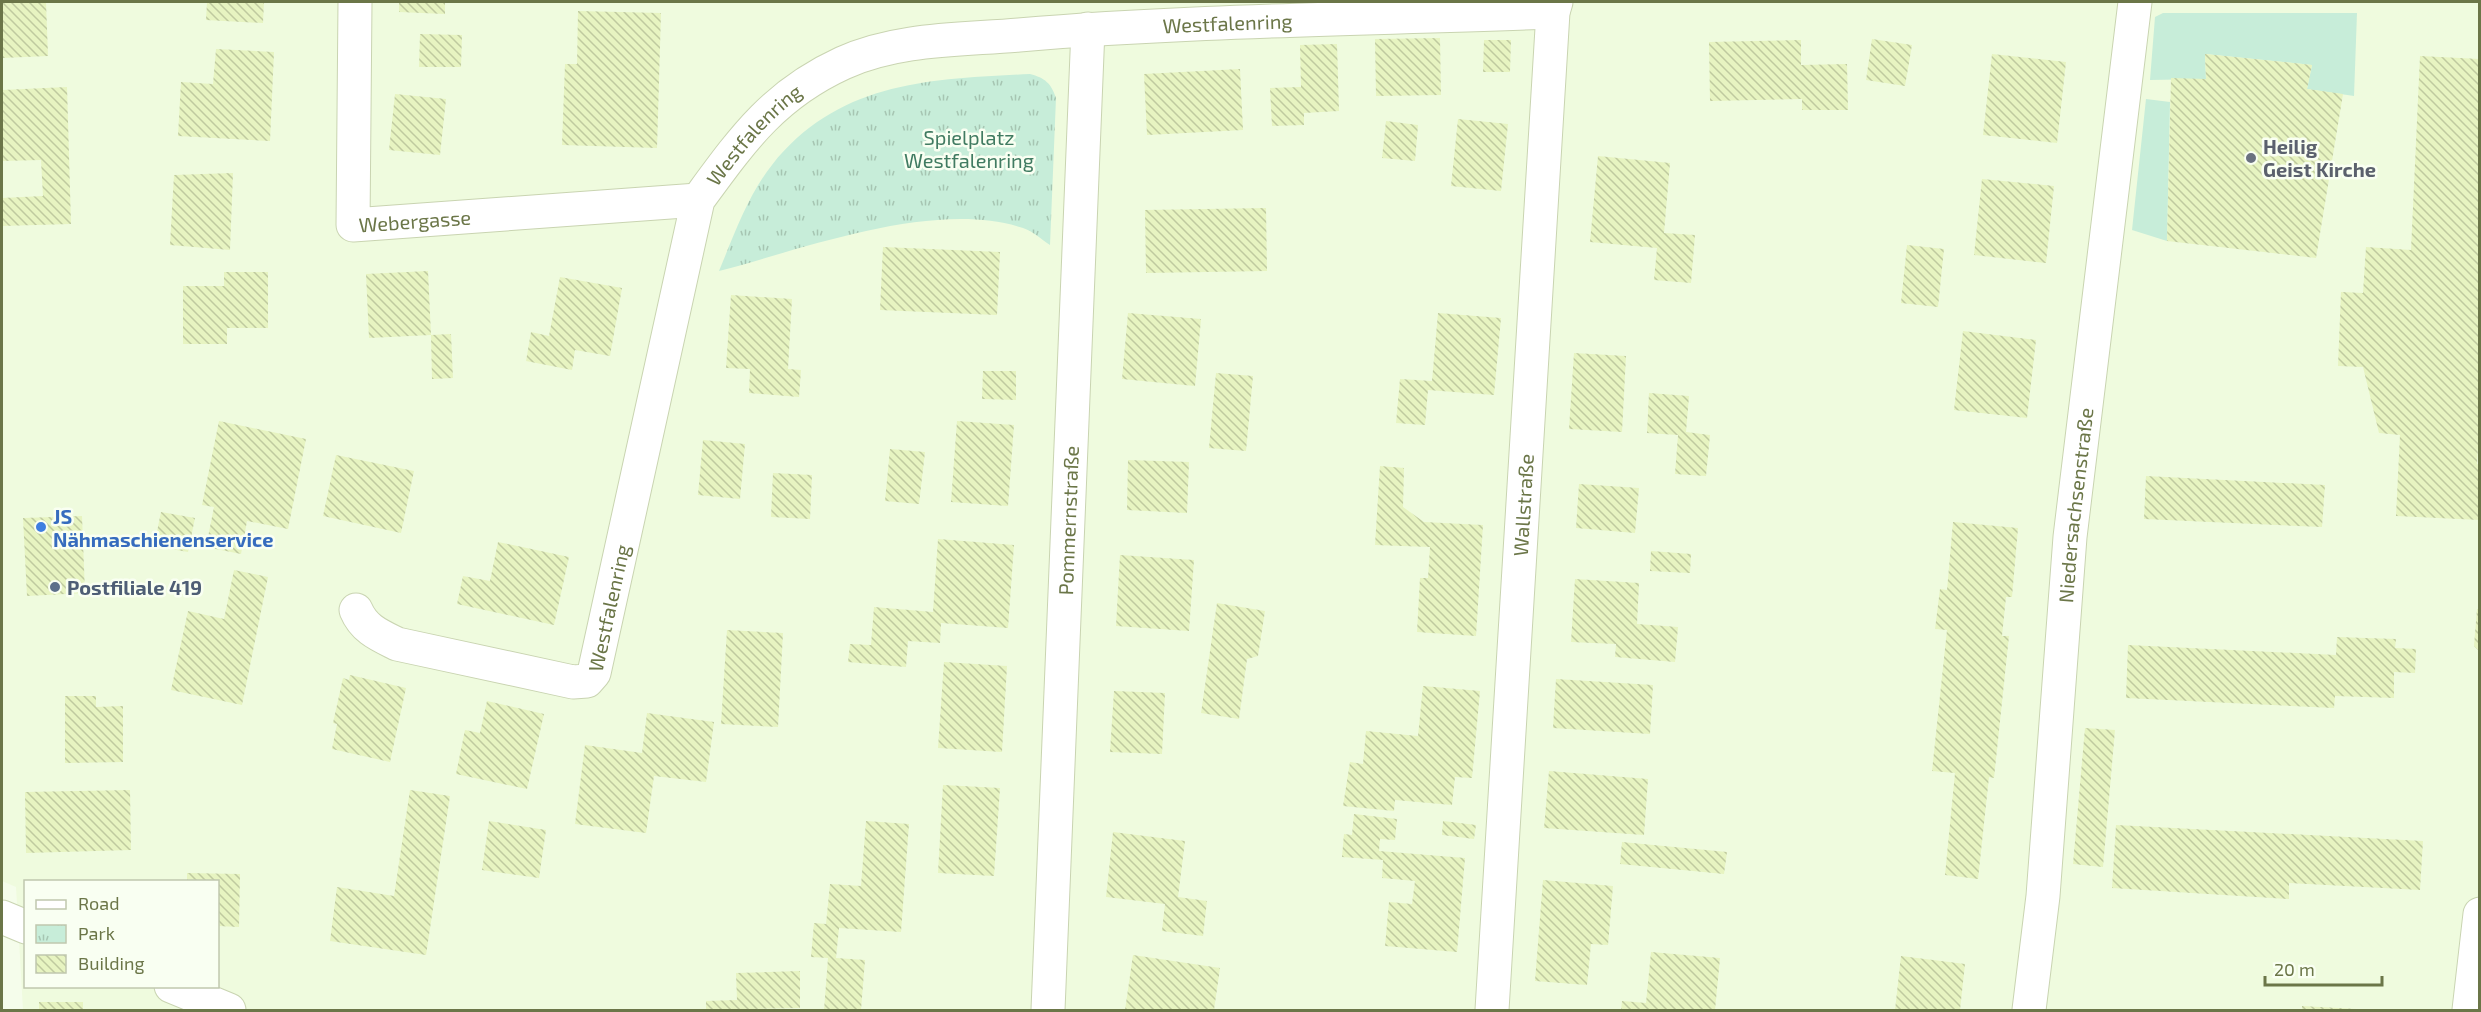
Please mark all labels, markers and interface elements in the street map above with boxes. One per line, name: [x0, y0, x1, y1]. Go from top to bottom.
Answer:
street label: Westfalenring: [1162, 8, 1293, 38]
street label: Westfalenring: [701, 79, 806, 190]
park label: Spielplatz Westfalenring: [904, 125, 1034, 172]
place label: Heilig Geist Kirche: [2263, 134, 2376, 181]
marker: Heilig Geist Kirche: [2244, 151, 2258, 165]
street label: Webergasse: [358, 204, 472, 237]
street label: Niedersachsenstraße: [2053, 406, 2098, 604]
street label: Pommernstraße: [1053, 445, 1083, 596]
street label: Wallstraße: [1508, 453, 1538, 557]
place label: JS Nähmaschienenservice: [53, 504, 273, 551]
marker: JS Nähmaschienenservice: [34, 520, 48, 534]
street label: Westfalenring: [583, 542, 634, 674]
place label: Postfiliale 419: [67, 575, 202, 599]
marker: Postfiliale 419: [48, 580, 62, 594]
legend: [24, 880, 219, 988]
text: Road: [78, 892, 119, 914]
text: Park: [78, 922, 115, 944]
scale bar: [2265, 949, 2382, 987]
text: Building: [78, 952, 145, 974]
text: 20 m: [2274, 958, 2315, 980]

